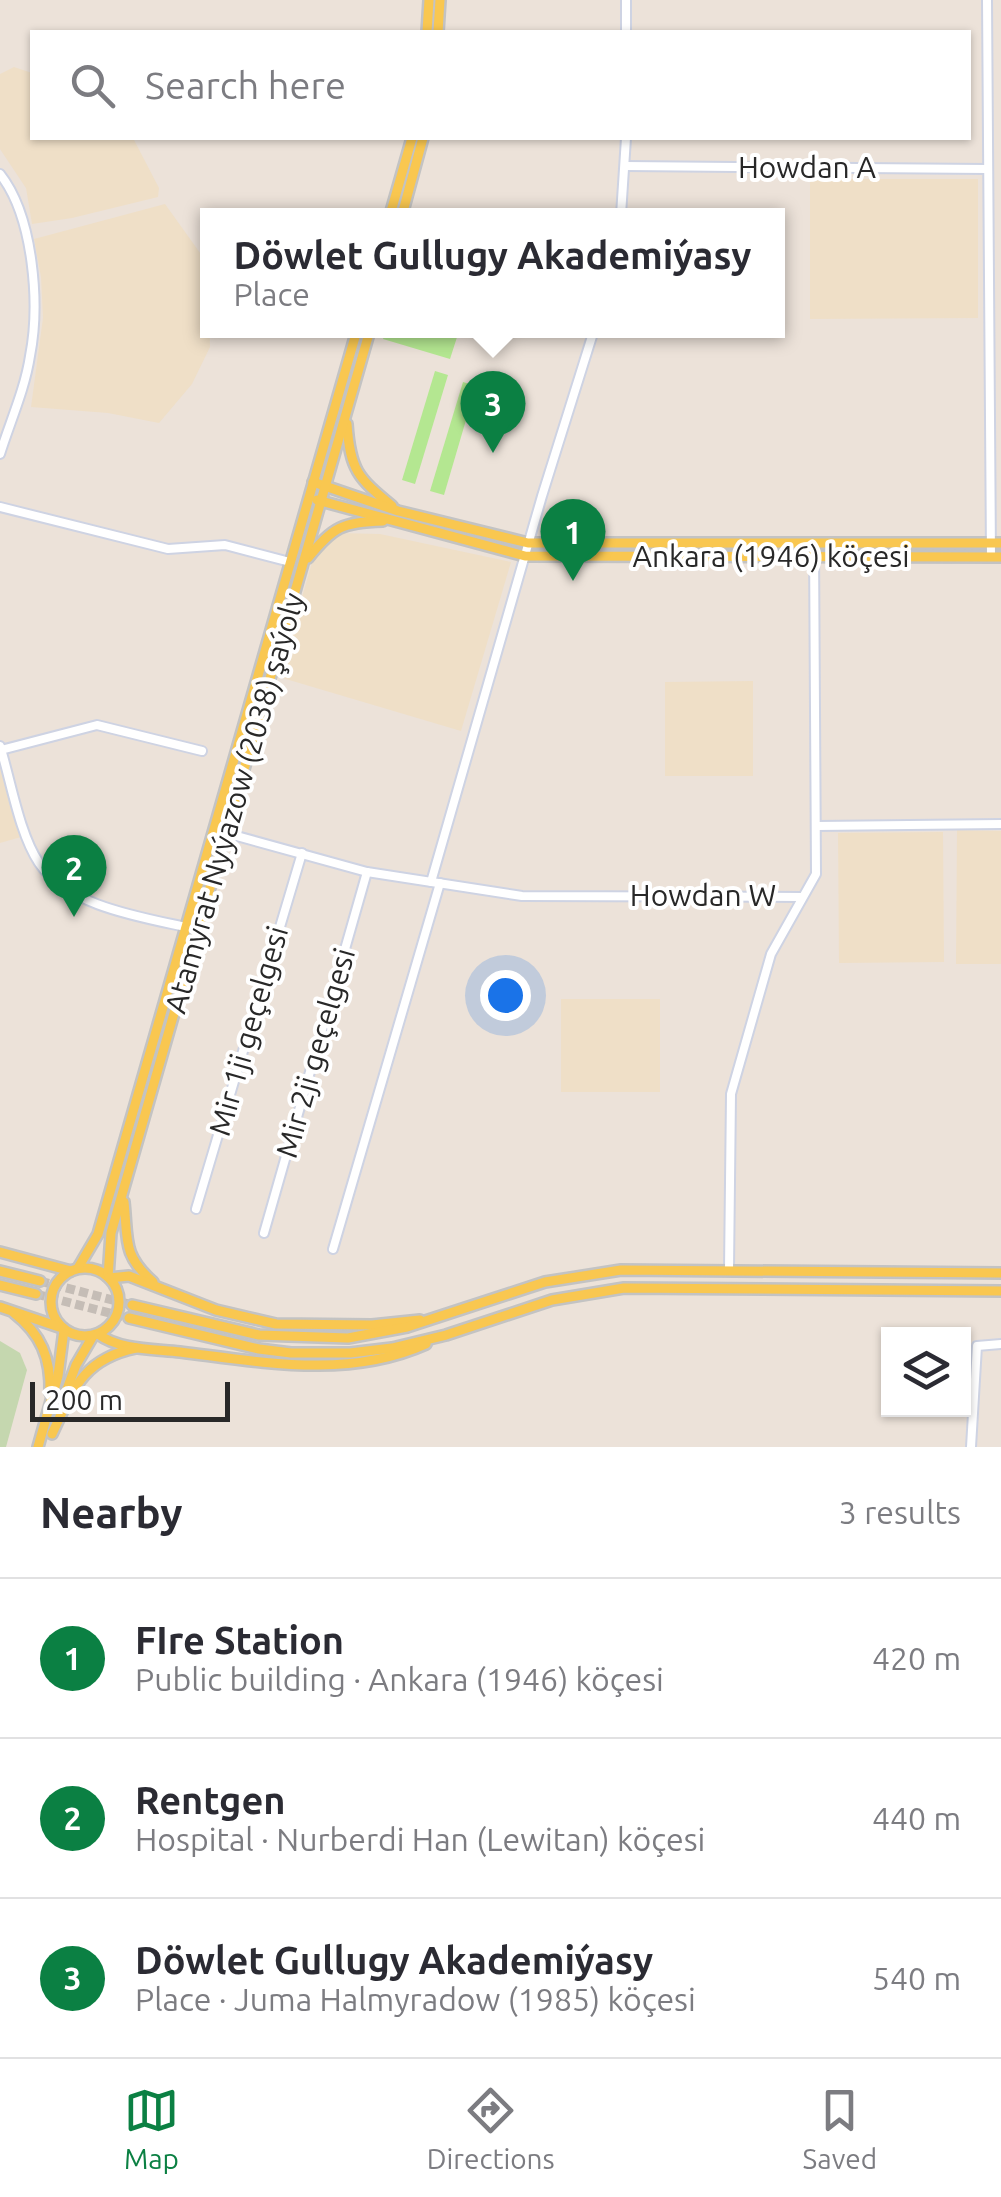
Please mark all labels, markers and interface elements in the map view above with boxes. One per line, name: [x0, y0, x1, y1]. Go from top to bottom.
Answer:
search box: [30, 30, 971, 140]
icon: search: [65, 58, 120, 113]
text: Search here: [145, 64, 346, 106]
street label: Howdan A: [738, 150, 877, 184]
popup: [200, 208, 785, 338]
text: Döwlet Gullugy Akademiýasy: [233, 234, 752, 276]
text: Place: [233, 276, 310, 312]
pin: 3: [460, 370, 526, 453]
pin: 1: [540, 498, 606, 581]
street label: Ankara (1946) köçesi: [632, 539, 910, 573]
street label: Atamyrat Nyýazow (2038) şaýoly: [158, 589, 310, 1017]
pin: 2: [42, 834, 106, 917]
street label: Howdan W: [630, 878, 776, 912]
street label: Mir 1ji geçelgesi: [202, 922, 294, 1139]
street label: Mir 2ji geçelgesi: [269, 944, 361, 1161]
your location: [480, 970, 531, 1021]
map controls: [881, 1327, 971, 1417]
button: layers: [881, 1327, 971, 1417]
scale bar: [30, 1377, 230, 1422]
text: 200 m: [45, 1384, 123, 1415]
text: Nearby: [40, 1489, 183, 1536]
text: 3 results: [839, 1494, 961, 1530]
text: FIre Station: [135, 1619, 344, 1661]
text: 1: [63, 1640, 82, 1676]
text: 420 m: [872, 1640, 961, 1676]
text: Public building · Ankara (1946) köçesi: [135, 1661, 664, 1697]
text: Rentgen: [135, 1779, 286, 1821]
text: 2: [63, 1800, 82, 1836]
text: 440 m: [872, 1800, 961, 1836]
text: Hospital · Nurberdi Han (Lewitan) köçesi: [135, 1821, 705, 1857]
text: Döwlet Gullugy Akademiýasy: [135, 1939, 653, 1981]
text: 3: [63, 1960, 82, 1996]
text: 540 m: [872, 1960, 961, 1996]
text: Place · Juma Halmyradow (1985) köçesi: [135, 1981, 696, 2017]
tab: Map: [124, 2083, 179, 2174]
tab: Directions: [427, 2083, 555, 2174]
tab: Saved: [803, 2083, 877, 2174]

